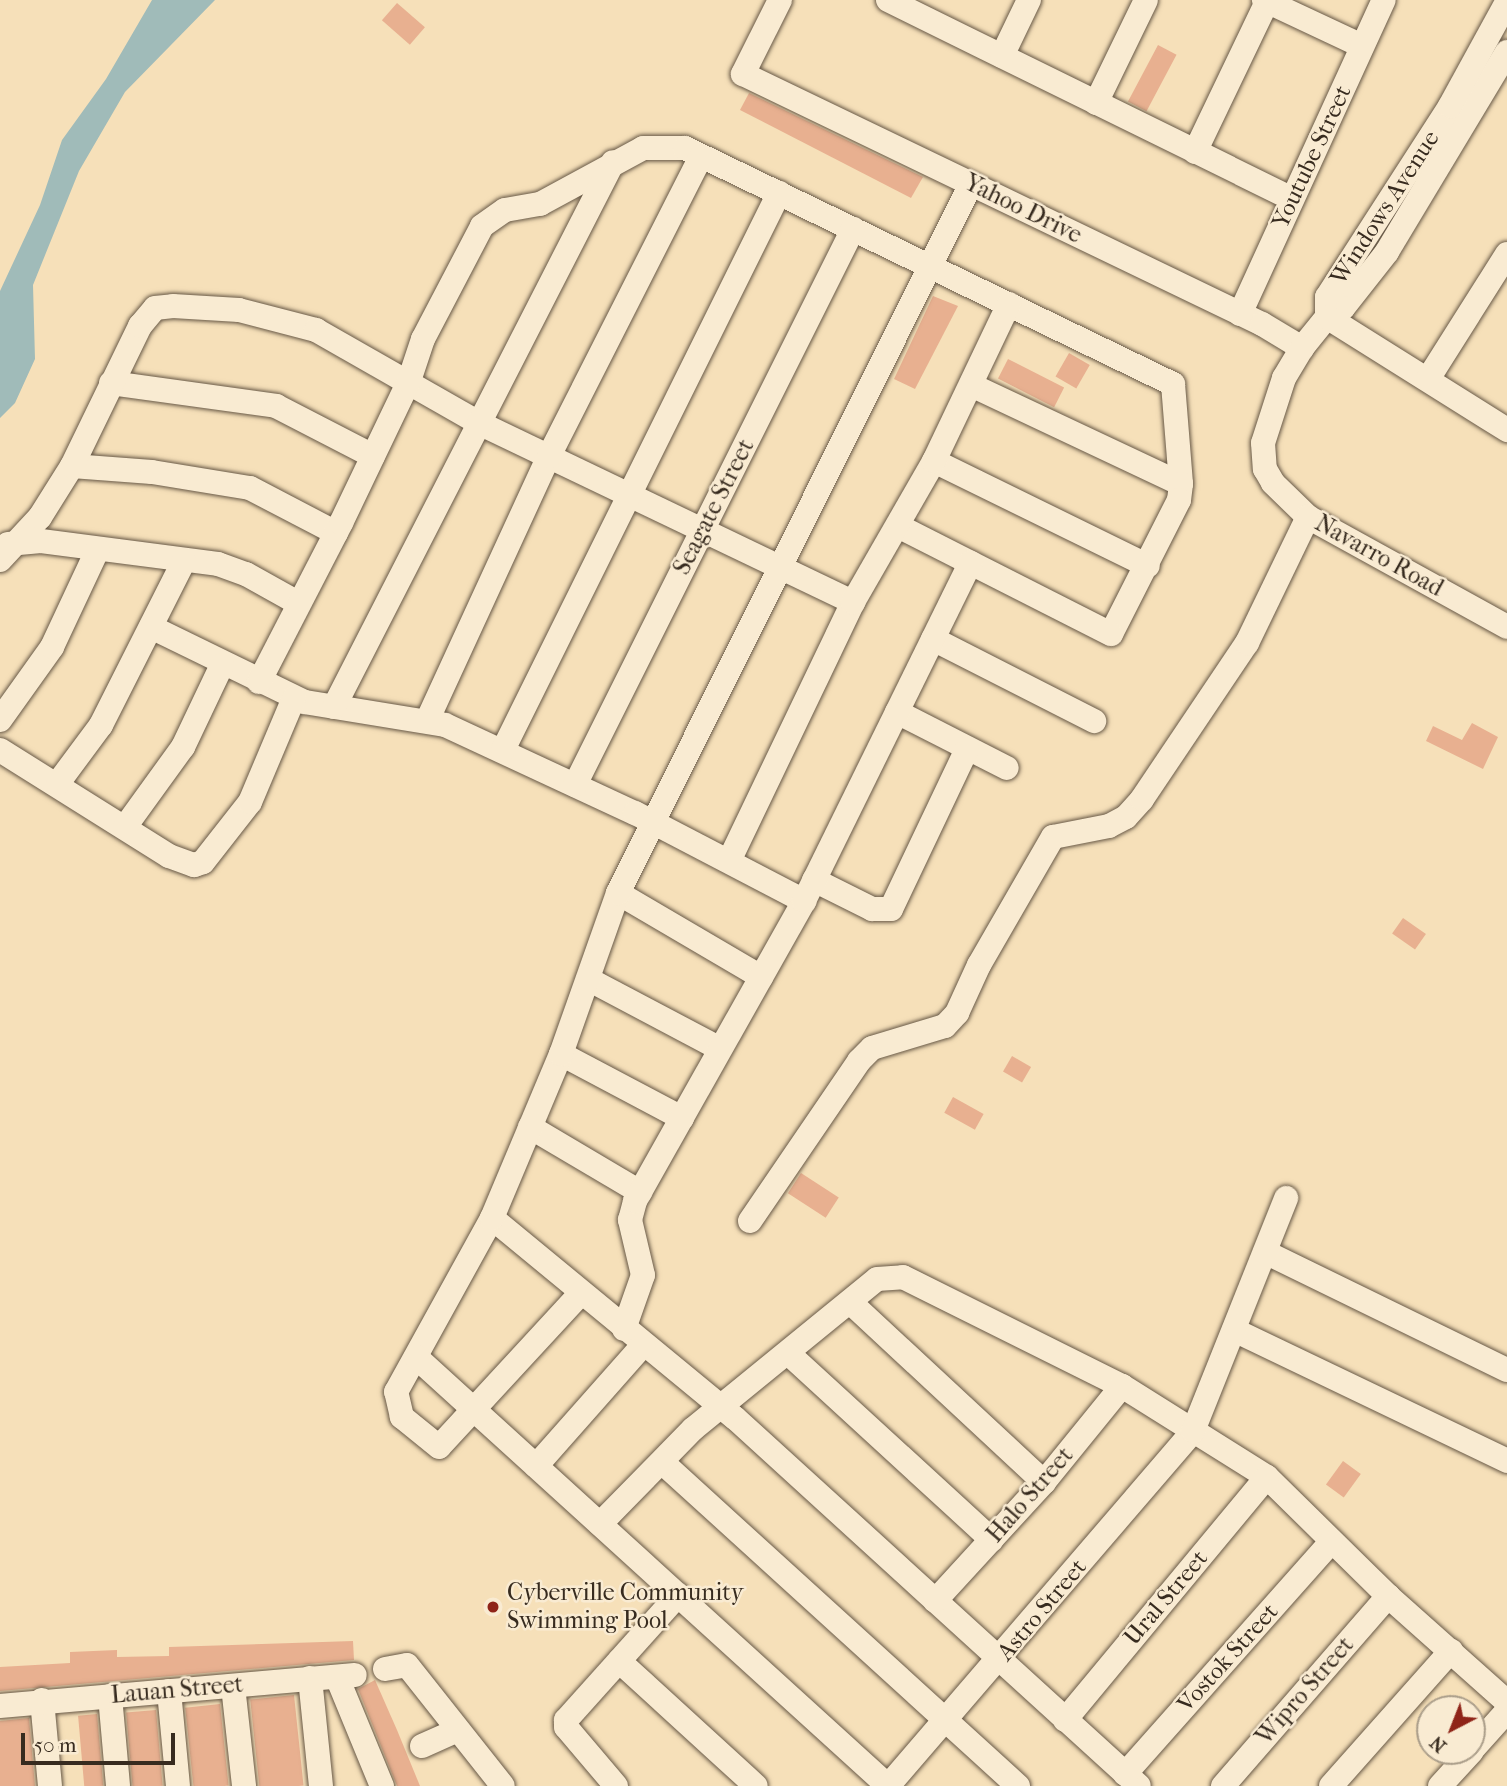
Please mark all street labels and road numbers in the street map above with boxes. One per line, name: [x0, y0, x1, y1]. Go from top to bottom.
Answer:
street label: Youtube Street: [1266, 81, 1358, 233]
street label: Windows Avenue: [1324, 125, 1446, 291]
street label: Yahoo Drive: [960, 168, 1086, 250]
street label: Seagate Street: [668, 434, 760, 580]
street label: Navarro Road: [1310, 509, 1448, 603]
street label: Halo Street: [981, 1441, 1079, 1549]
street label: Ural Street: [1118, 1545, 1214, 1651]
street label: Astro Street: [991, 1553, 1093, 1667]
street label: Vostok Street: [1172, 1598, 1284, 1718]
street label: Wipro Street: [1250, 1631, 1360, 1751]
street label: Lauan Street: [110, 1670, 244, 1710]

